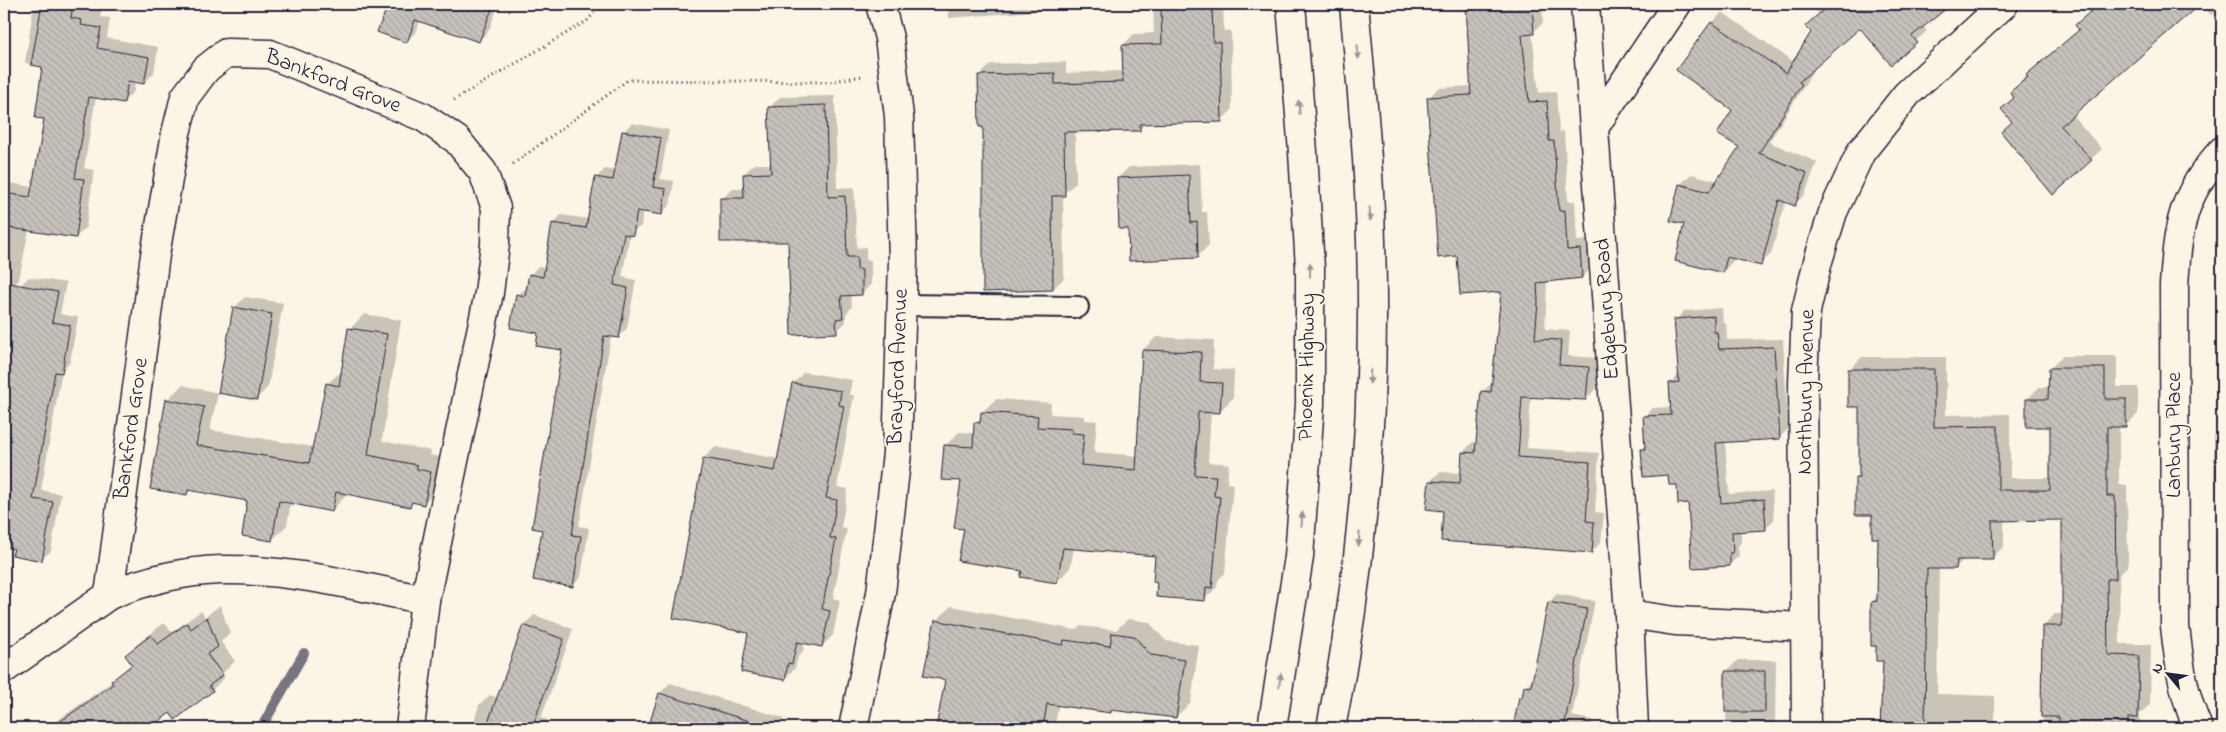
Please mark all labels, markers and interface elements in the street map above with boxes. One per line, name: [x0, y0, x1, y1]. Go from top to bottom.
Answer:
street label: Bankford Grove: [259, 41, 406, 123]
one-way arrow: [1354, 45, 1362, 61]
one-way arrow: [1295, 99, 1303, 115]
one-way arrow: [1366, 207, 1374, 223]
street label: Edgebury Road: [1587, 237, 1630, 381]
one-way arrow: [1305, 261, 1313, 277]
street label: Brayford Avenue: [880, 288, 919, 447]
street label: Phoenix Highway: [1291, 293, 1326, 441]
street label: Northbury Avenue: [1790, 309, 1825, 475]
street label: Bankford Grove: [106, 356, 158, 503]
one-way arrow: [1366, 369, 1374, 385]
street label: Lanbury Place: [2159, 372, 2192, 498]
one-way arrow: [1298, 511, 1306, 527]
one-way arrow: [1355, 531, 1363, 547]
north arrow: [2144, 650, 2194, 700]
text: N: [2146, 659, 2169, 678]
one-way arrow: [1276, 672, 1284, 688]

